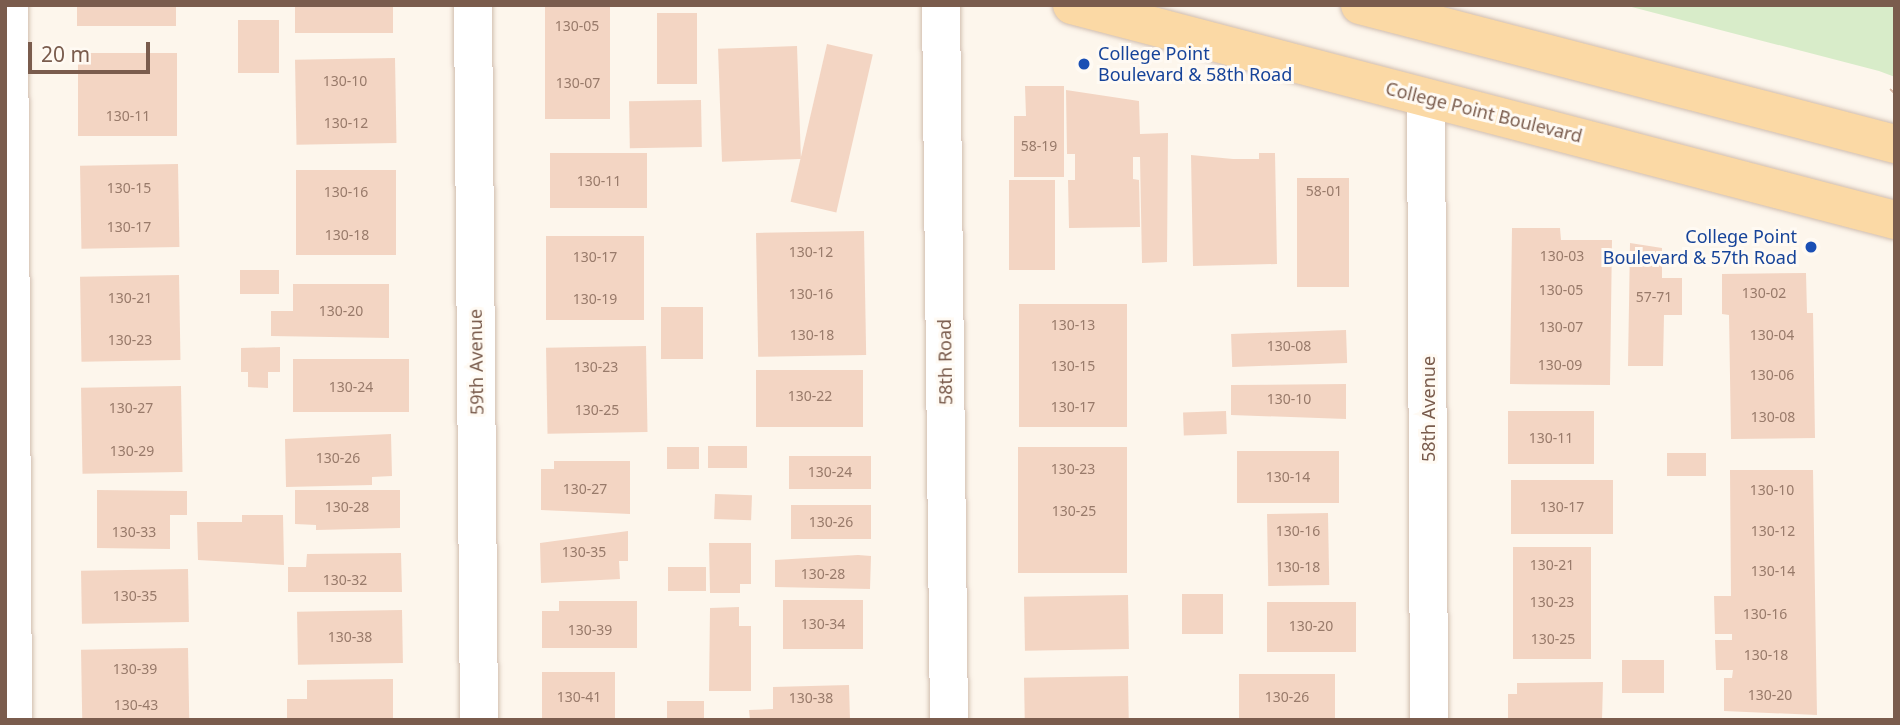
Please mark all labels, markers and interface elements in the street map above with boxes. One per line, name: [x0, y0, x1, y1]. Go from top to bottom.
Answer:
house number: 130-05: [555, 18, 599, 34]
scale bar: [32, 28, 154, 72]
text: 20 m: [41, 40, 90, 68]
place label: College Point Boulevard & 58th Road: [1098, 43, 1292, 86]
marker: College Point Boulevard & 58th Road: [1076, 56, 1092, 72]
house number: 130-10: [323, 73, 367, 89]
house number: 130-07: [556, 75, 600, 91]
street label: College Point Boulevard: [1383, 77, 1585, 147]
house number: 130-11: [106, 108, 150, 124]
house number: 130-12: [324, 115, 368, 131]
house number: 58-19: [1021, 138, 1057, 154]
house number: 130-11: [577, 173, 621, 189]
house number: 130-15: [107, 180, 151, 196]
house number: 58-01: [1306, 183, 1342, 199]
house number: 130-16: [324, 184, 368, 200]
house number: 130-17: [107, 219, 151, 235]
place label: College Point Boulevard & 57th Road: [1603, 226, 1797, 268]
house number: 130-18: [325, 227, 369, 243]
marker: College Point Boulevard & 57th Road: [1803, 239, 1819, 255]
house number: 130-12: [789, 244, 833, 260]
house number: 130-03: [1540, 248, 1584, 264]
house number: 130-17: [573, 249, 617, 265]
house number: 130-05: [1539, 282, 1583, 298]
house number: 130-02: [1742, 285, 1786, 301]
house number: 130-16: [789, 286, 833, 302]
house number: 57-71: [1636, 289, 1672, 305]
house number: 130-21: [108, 290, 152, 306]
house number: 130-19: [573, 291, 617, 307]
house number: 130-20: [319, 303, 363, 319]
street label: 59th Avenue: [464, 309, 488, 415]
house number: 130-13: [1051, 317, 1095, 333]
street label: 58th Road: [933, 319, 957, 405]
house number: 130-07: [1539, 319, 1583, 335]
house number: 130-18: [790, 327, 834, 343]
house number: 130-04: [1750, 327, 1794, 343]
house number: 130-23: [108, 332, 152, 348]
house number: 130-08: [1267, 338, 1311, 354]
street label: 58th Avenue: [1417, 356, 1439, 462]
house number: 130-09: [1538, 357, 1582, 373]
house number: 130-15: [1051, 358, 1095, 374]
house number: 130-23: [574, 359, 618, 375]
house number: 130-06: [1750, 367, 1794, 383]
house number: 130-24: [329, 379, 373, 395]
house number: 130-22: [788, 388, 832, 404]
house number: 130-10: [1267, 391, 1311, 407]
house number: 130-17: [1051, 399, 1095, 415]
house number: 130-27: [109, 400, 153, 416]
house number: 130-25: [575, 402, 619, 418]
house number: 130-08: [1751, 409, 1795, 425]
house number: 130-11: [1529, 430, 1573, 446]
house number: 130-29: [110, 443, 154, 459]
house number: 130-26: [316, 450, 360, 466]
house number: 130-23: [1051, 461, 1095, 477]
house number: 130-24: [808, 464, 852, 480]
house number: 130-14: [1266, 469, 1310, 485]
house number: 130-27: [563, 481, 607, 497]
house number: 130-10: [1750, 482, 1794, 498]
house number: 130-28: [325, 499, 369, 515]
house number: 130-17: [1540, 499, 1584, 515]
house number: 130-25: [1052, 503, 1096, 519]
house number: 130-26: [809, 514, 853, 530]
house number: 130-16: [1276, 523, 1320, 539]
house number: 130-12: [1751, 523, 1795, 539]
house number: 130-33: [112, 524, 156, 540]
house number: 130-35: [562, 544, 606, 560]
house number: 130-21: [1530, 557, 1574, 573]
house number: 130-18: [1276, 559, 1320, 575]
house number: 130-14: [1751, 563, 1795, 579]
house number: 130-28: [801, 566, 845, 582]
house number: 130-32: [323, 572, 367, 588]
house number: 130-35: [113, 588, 157, 604]
house number: 130-23: [1530, 594, 1574, 610]
house number: 130-16: [1743, 606, 1787, 622]
house number: 130-34: [801, 616, 845, 632]
house number: 130-20: [1289, 618, 1333, 634]
house number: 130-39: [568, 622, 612, 638]
house number: 130-38: [328, 629, 372, 645]
house number: 130-25: [1531, 631, 1575, 647]
house number: 130-18: [1744, 647, 1788, 663]
house number: 130-39: [113, 661, 157, 677]
house number: 130-20: [1748, 687, 1792, 703]
house number: 130-41: [557, 689, 601, 705]
house number: 130-26: [1265, 689, 1309, 705]
house number: 130-38: [789, 690, 833, 706]
house number: 130-43: [114, 697, 158, 713]

